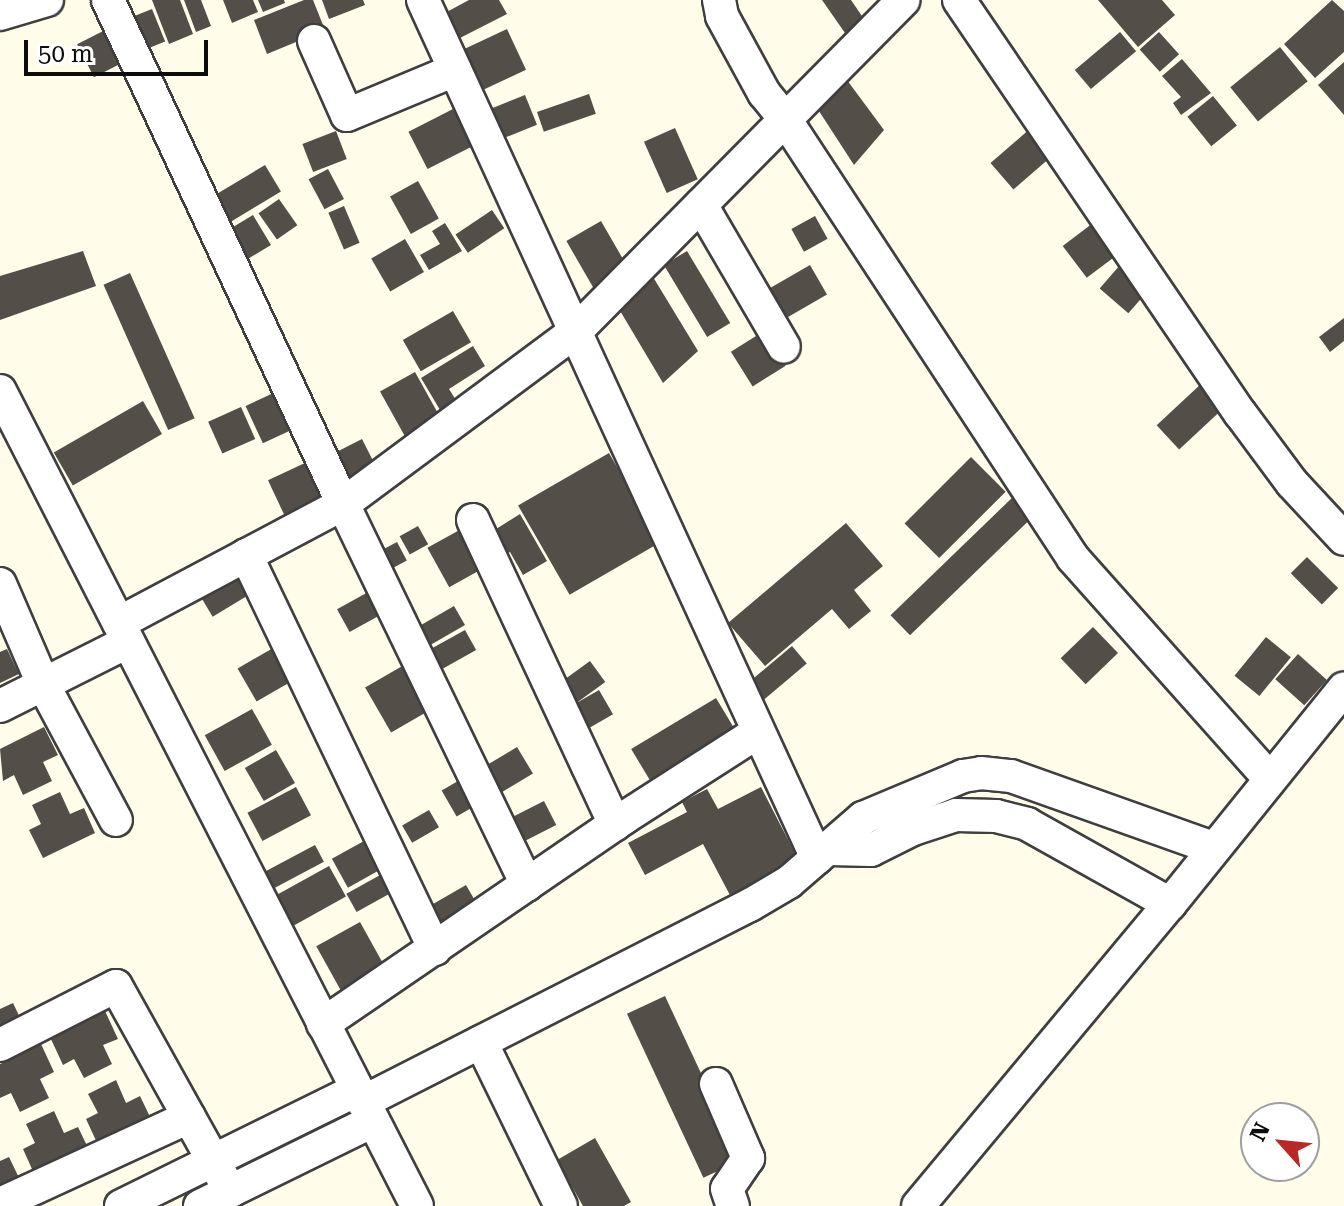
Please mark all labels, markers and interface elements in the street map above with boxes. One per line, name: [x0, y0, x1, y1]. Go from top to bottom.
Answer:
scale bar: [28, 24, 212, 74]
text: 50 m: [38, 40, 93, 68]
north arrow: [1240, 1102, 1320, 1182]
text: N: [1245, 1119, 1275, 1145]

